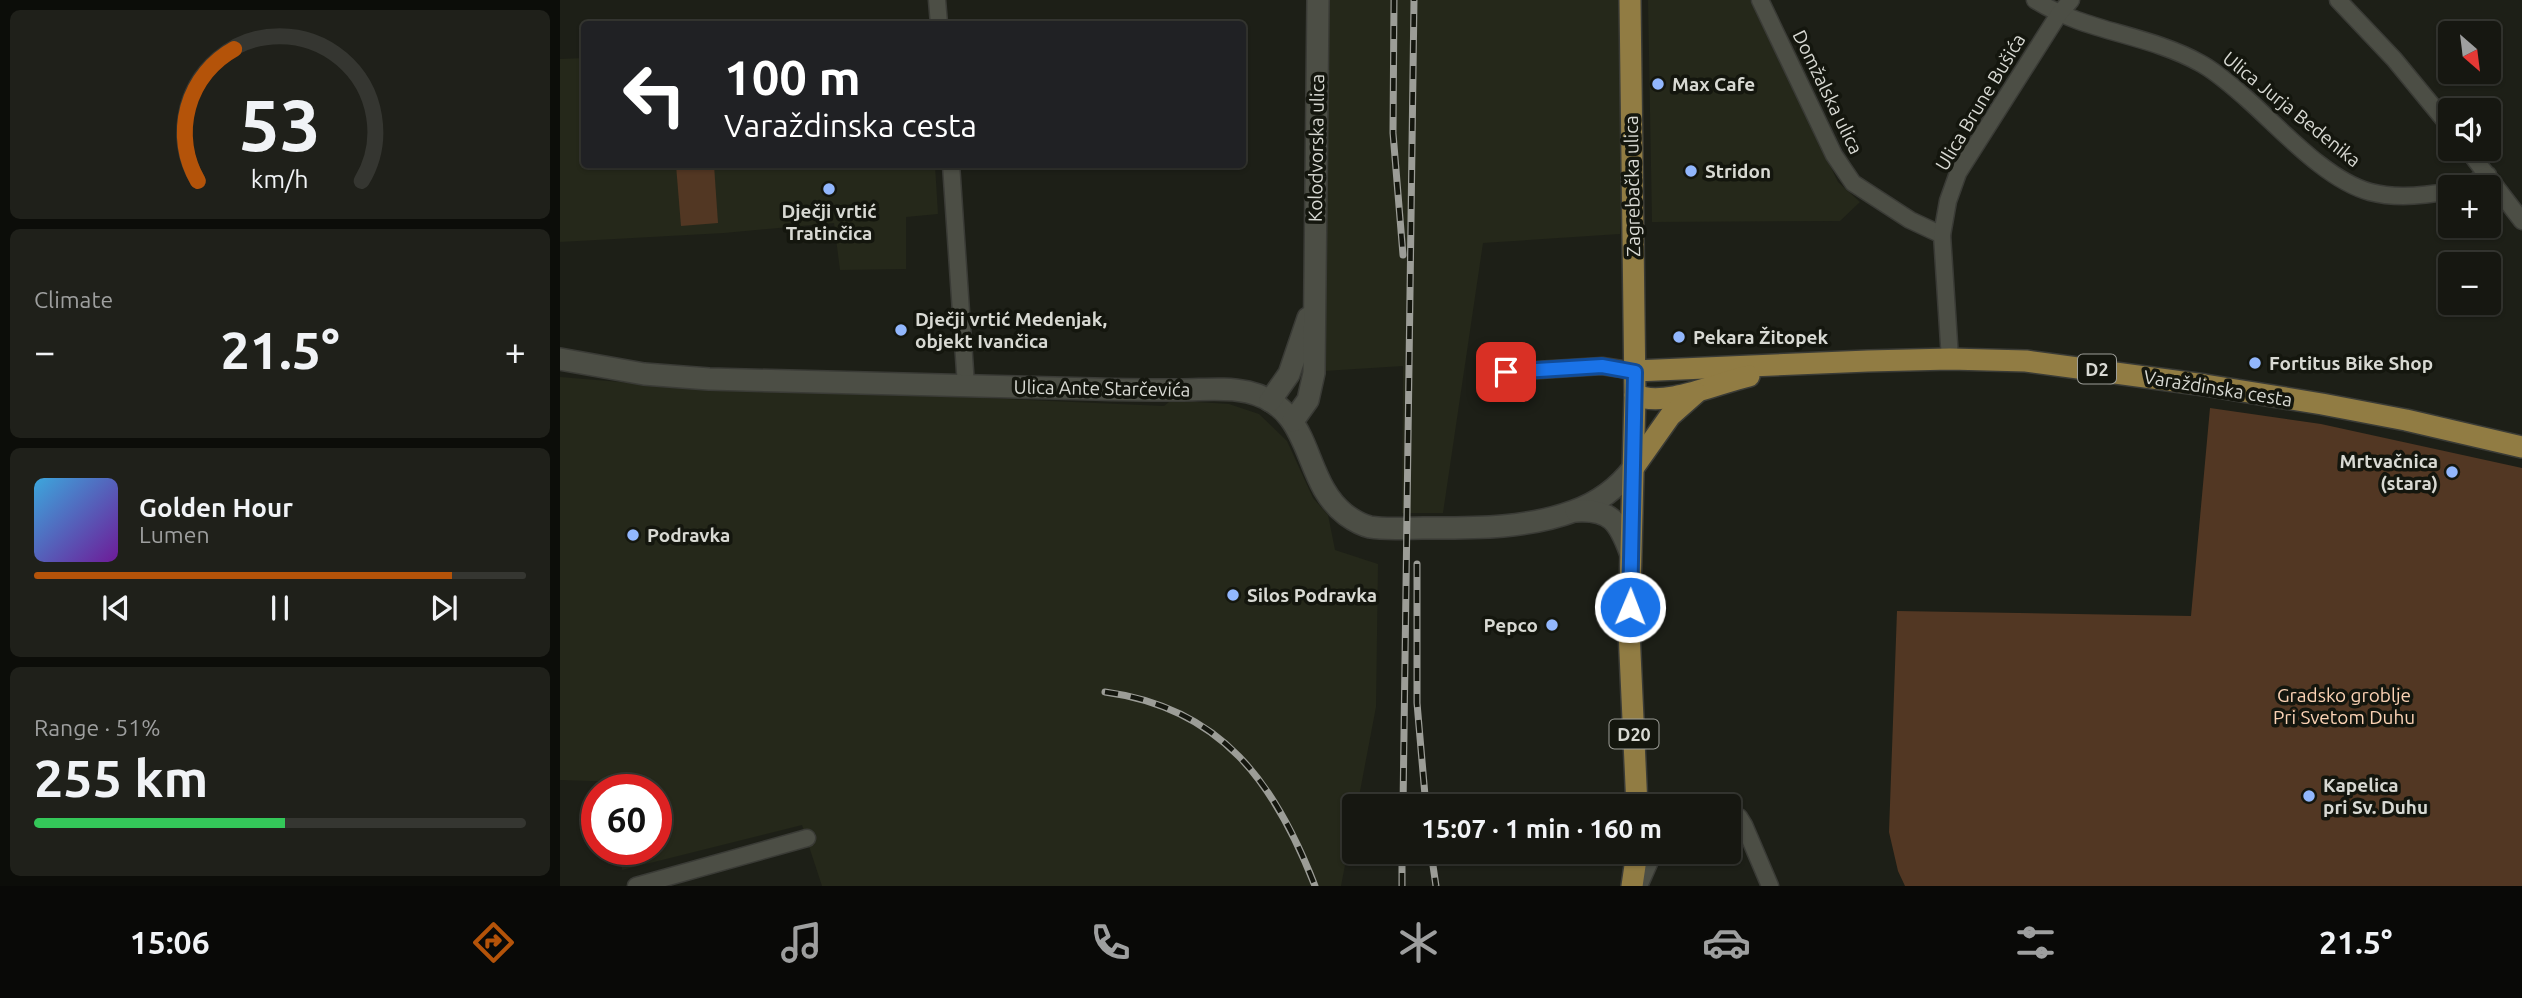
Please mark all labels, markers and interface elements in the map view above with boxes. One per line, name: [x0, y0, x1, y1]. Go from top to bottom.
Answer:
north arrow: [2438, 21, 2501, 84]
map controls: [2438, 21, 2501, 315]
street label: Domžalska ulica: [1788, 26, 1868, 158]
street label: Ulica Brune Bušića: [1931, 30, 2029, 174]
street label: Ulica Jurja Bedenika: [2219, 47, 2365, 171]
icon: left: [609, 49, 700, 140]
text: 100 m: [724, 49, 861, 104]
place label: Max Cafe: [1672, 73, 1755, 95]
street label: Kolodvorska ulica: [1304, 74, 1328, 222]
marker: Max Cafe: [1650, 76, 1666, 92]
text: 53: [239, 83, 321, 165]
button: sound: [2438, 98, 2501, 161]
text: Varaždinska cesta: [724, 107, 977, 143]
street label: Zagrebačka ulica: [1620, 115, 1644, 257]
place label: Stridon: [1705, 160, 1771, 182]
marker: Stridon: [1683, 163, 1699, 179]
text: km/h: [251, 164, 309, 192]
button: +: [2438, 175, 2501, 238]
marker: Dječji vrtić Tratinčica: [821, 181, 837, 197]
place label: Dječji vrtić Tratinčica: [781, 200, 877, 244]
button: −: [2438, 252, 2501, 315]
text: Climate: [34, 287, 113, 312]
place label: Dječji vrtić Medenjak, objekt Ivančica: [915, 308, 1107, 352]
text: 21.5°: [220, 321, 340, 379]
marker: Dječji vrtić Medenjak, objekt Ivančica: [893, 322, 909, 338]
place label: Pekara Žitopek: [1693, 326, 1828, 348]
marker: Pekara Žitopek: [1671, 329, 1687, 345]
text: −: [34, 330, 55, 372]
text: +: [505, 330, 526, 372]
pin: [1476, 342, 1536, 402]
place label: Fortitus Bike Shop: [2269, 352, 2433, 374]
icon: arrive: [1487, 353, 1525, 391]
road number: D2: [2078, 354, 2116, 384]
marker: Fortitus Bike Shop: [2247, 355, 2263, 371]
street label: Varaždinska cesta: [2142, 365, 2294, 411]
street label: Ulica Ante Starčevića: [1013, 375, 1191, 401]
place label: Mrtvačnica (stara): [2340, 450, 2438, 494]
marker: Mrtvačnica (stara): [2444, 464, 2460, 480]
text: Golden Hour: [139, 493, 293, 522]
text: Lumen: [139, 522, 210, 547]
place label: Podravka: [647, 524, 730, 546]
marker: Podravka: [625, 527, 641, 543]
position arrow: [1593, 570, 1667, 644]
place label: Silos Podravka: [1247, 584, 1377, 606]
marker: Silos Podravka: [1225, 587, 1241, 603]
icon: previous: [97, 589, 135, 627]
icon: pause: [261, 589, 299, 627]
icon: next: [425, 589, 463, 627]
place label: Pepco: [1484, 614, 1538, 636]
marker: Pepco: [1544, 617, 1560, 633]
park label: Gradsko groblje Pri Svetom Duhu: [2273, 684, 2415, 728]
text: Range · 51%: [34, 715, 161, 740]
road number: D20: [1610, 720, 1658, 748]
text: 255 km: [34, 749, 208, 807]
speed limit sign: 60: [581, 774, 672, 865]
place label: Kapelica pri Sv. Duhu: [2323, 774, 2428, 818]
marker: Kapelica pri Sv. Duhu: [2301, 788, 2317, 804]
text: 15:07 · 1 min · 160 m: [1421, 814, 1662, 843]
icon: directions: [469, 918, 518, 967]
icon: music: [777, 918, 826, 967]
icon: phone: [1086, 918, 1135, 967]
icon: climate: [1394, 918, 1443, 967]
icon: car: [1702, 918, 1751, 967]
icon: filters: [2011, 918, 2060, 967]
text: 15:06: [130, 924, 210, 960]
text: 21.5°: [2319, 924, 2392, 960]

